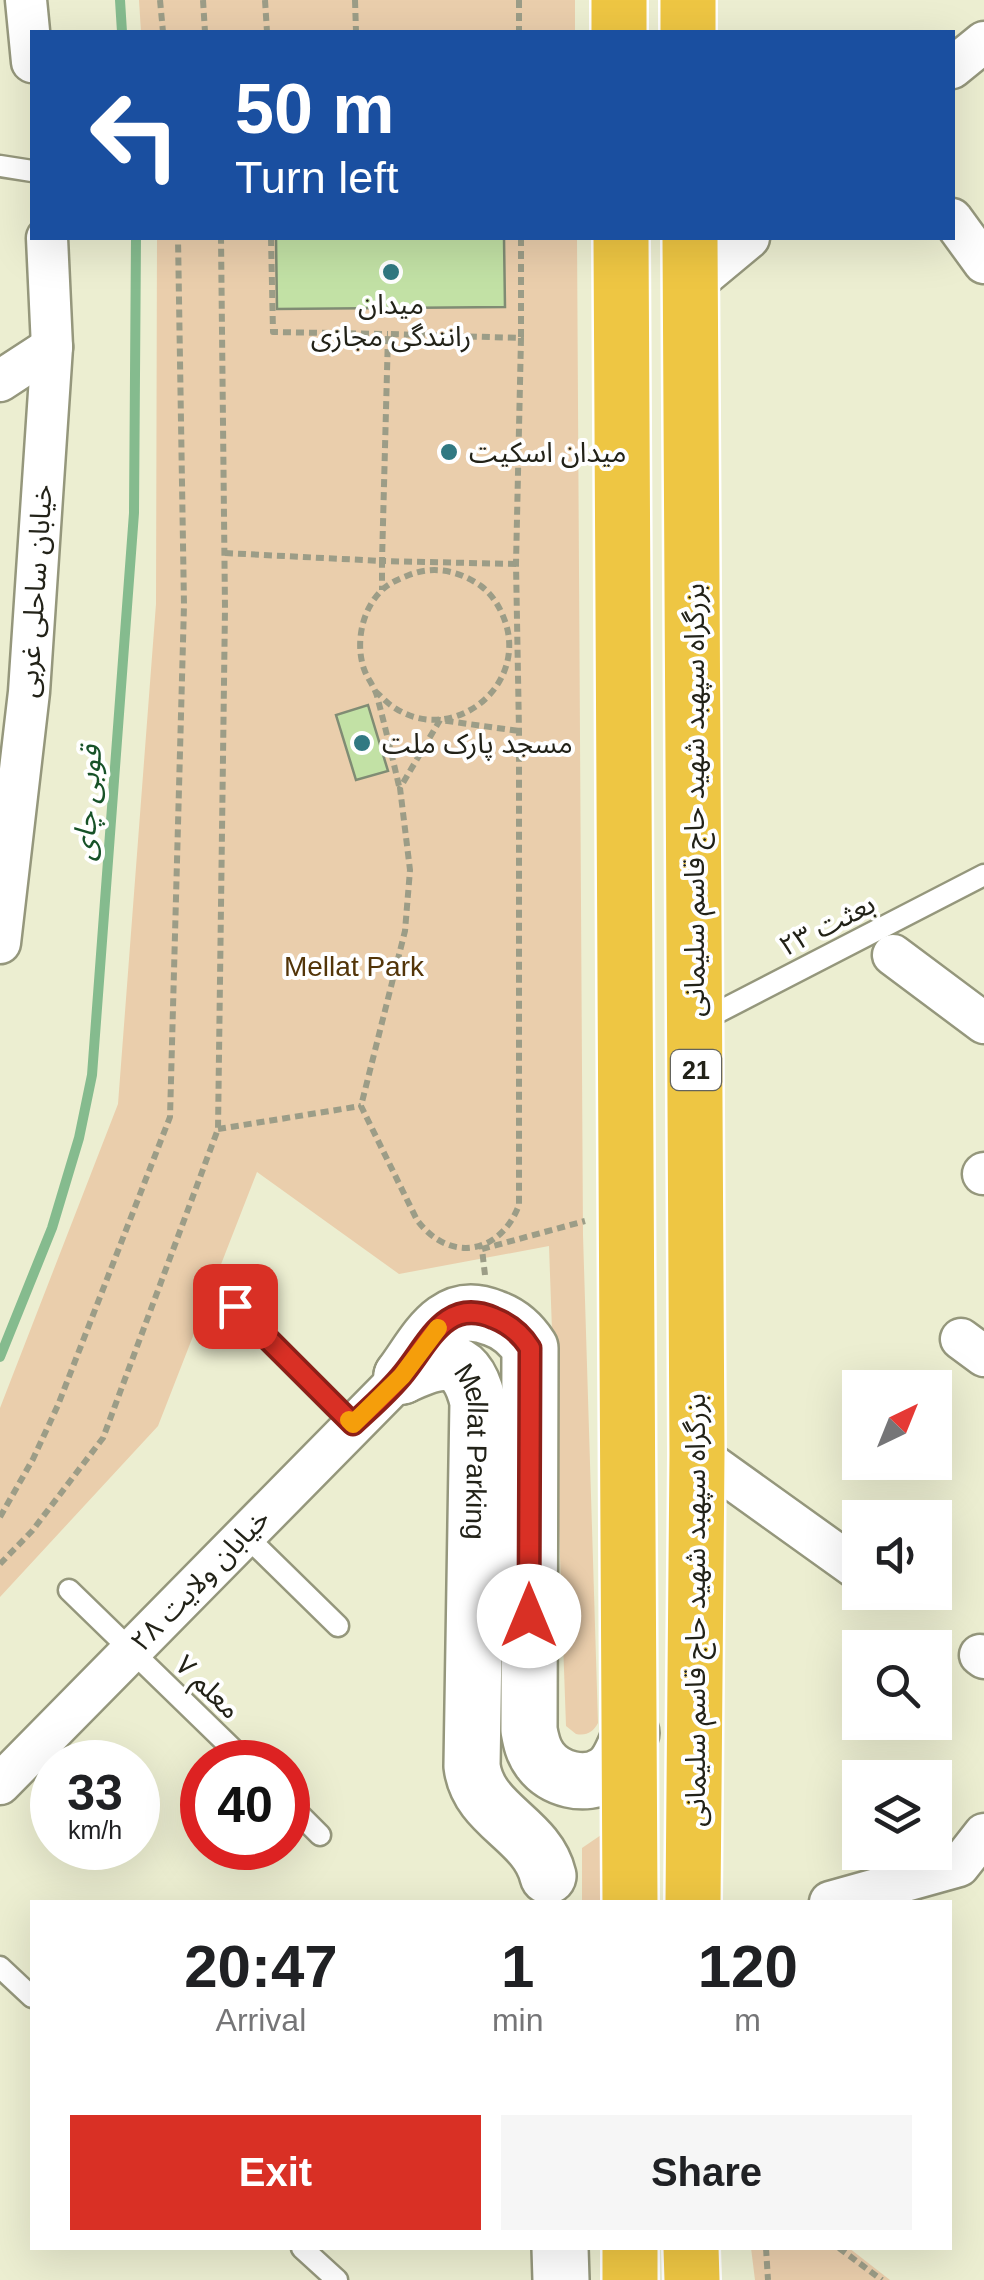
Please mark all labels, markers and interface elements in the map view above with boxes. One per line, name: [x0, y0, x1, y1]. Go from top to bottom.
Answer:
icon: left: [70, 70, 200, 200]
text: 50 m: [235, 70, 395, 148]
text: Turn left: [235, 152, 398, 203]
marker: میدان رانندگی مجازی: [380, 261, 402, 283]
place label: میدان رانندگی مجازی: [311, 289, 471, 353]
place label: میدان اسکیت: [469, 437, 627, 468]
marker: میدان اسکیت: [438, 441, 460, 463]
street label: خیابان ساحلی غربی: [12, 483, 59, 699]
street label: بزرگراه سپهبد شهید حاج قاسم سلیمانی: [679, 583, 716, 1017]
place label: مسجد پارک ملت: [382, 728, 573, 761]
marker: مسجد پارک ملت: [351, 732, 373, 754]
water label: قوبی چای: [67, 742, 111, 862]
street label: بعثت ۲۳: [774, 888, 880, 962]
park label: Mellat Park: [284, 951, 425, 982]
road number: 21: [671, 1050, 721, 1090]
pin: [193, 1264, 278, 1349]
icon: arrive: [208, 1279, 263, 1334]
street label: Mellat Parking: [448, 1358, 494, 1540]
north arrow: [842, 1370, 952, 1480]
map controls: [842, 1370, 952, 1870]
street label: بزرگراه سپهبد شهید حاج قاسم سلیمانی: [680, 1393, 717, 1827]
button: sound: [842, 1500, 952, 1610]
street label: خیابان ولایت ۲۸: [124, 1503, 276, 1658]
position arrow: [477, 1564, 581, 1668]
button: search: [842, 1630, 952, 1740]
street label: معلم ۷: [165, 1649, 247, 1729]
speed limit sign: 40: [180, 1740, 310, 1870]
button: layers: [842, 1760, 952, 1870]
text: 33: [67, 1765, 123, 1821]
text: km/h: [68, 1816, 122, 1844]
text: 20:47: [184, 1933, 338, 2000]
text: 1: [501, 1933, 534, 2000]
text: 120: [698, 1933, 798, 2000]
text: Arrival: [216, 2002, 306, 2038]
text: min: [492, 2002, 543, 2038]
text: m: [734, 2002, 761, 2038]
button: Exit: [70, 2115, 481, 2230]
button: Share: [501, 2115, 912, 2230]

